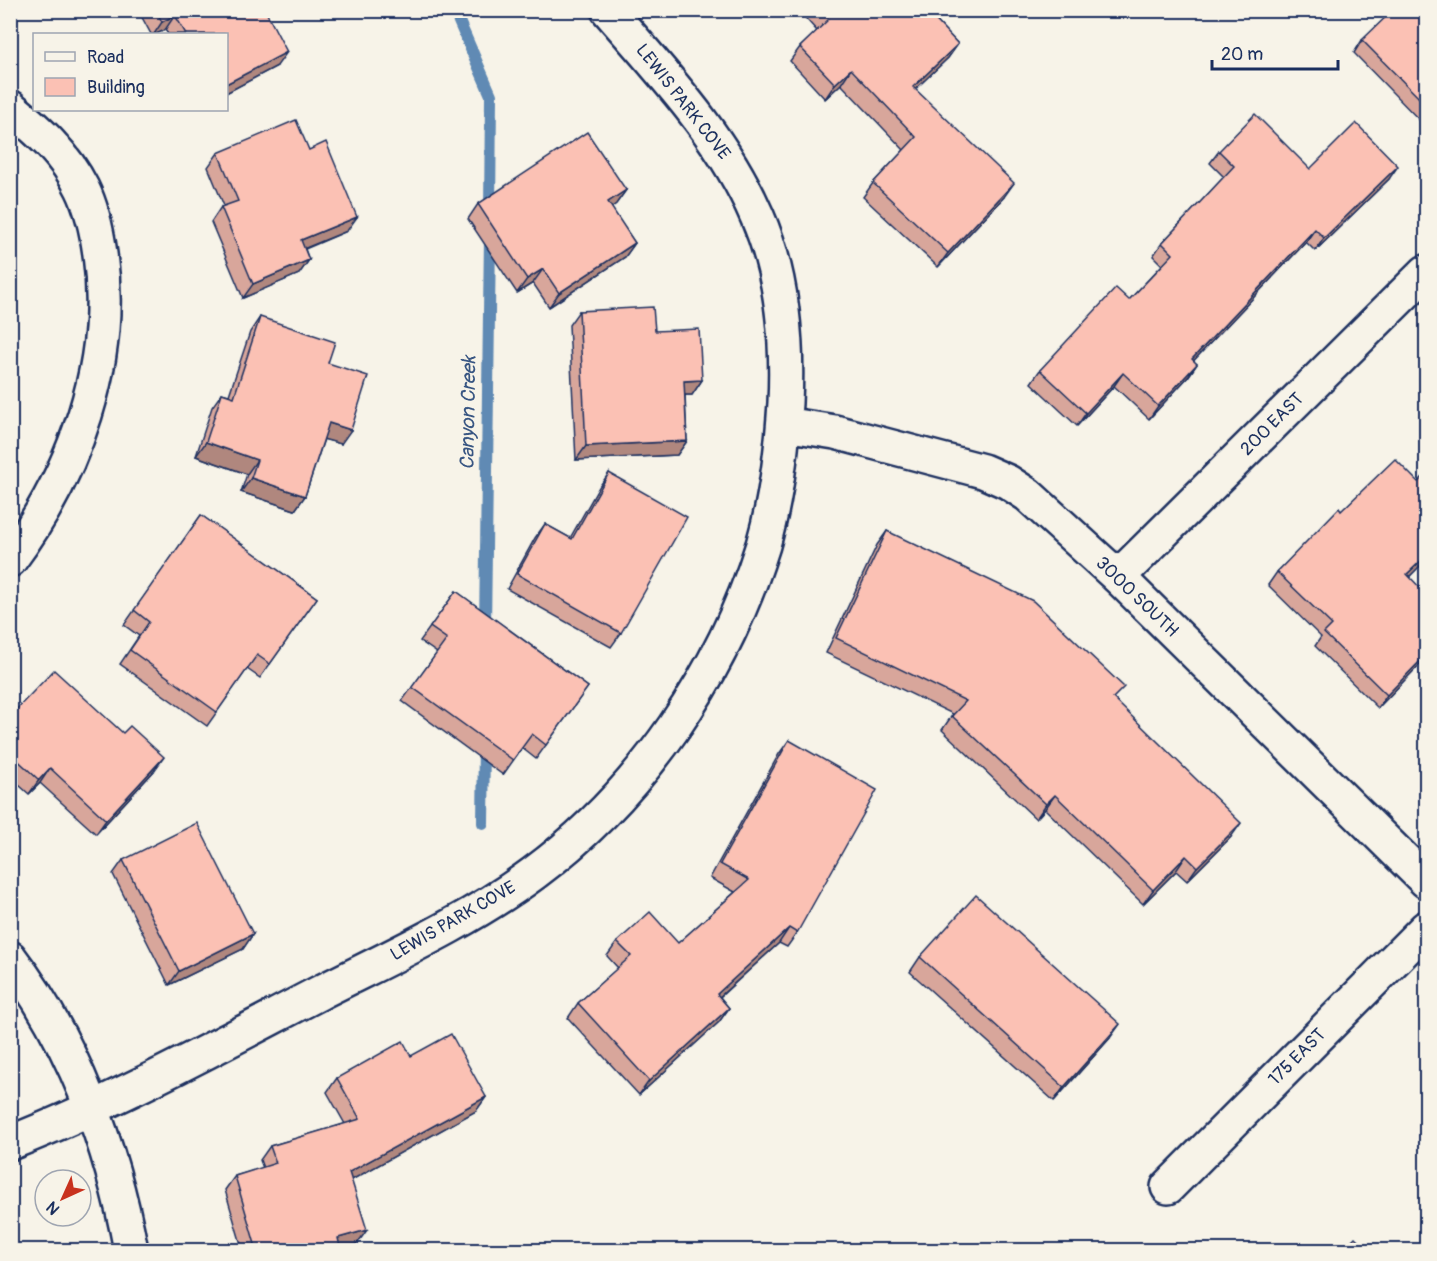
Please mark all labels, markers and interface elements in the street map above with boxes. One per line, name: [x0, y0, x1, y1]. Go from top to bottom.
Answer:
legend: [33, 33, 228, 111]
scale bar: [1212, 33, 1338, 71]
street label: LEWIS PARK COVE: [630, 39, 736, 165]
text: 20 m: [1221, 43, 1263, 66]
text: Road: [87, 46, 124, 69]
text: Building: [87, 76, 145, 99]
water label: Canyon Creek: [455, 354, 482, 470]
street label: 200 EAST: [1236, 388, 1308, 460]
street label: 3000 SOUTH: [1091, 552, 1183, 642]
street label: LEWIS PARK COVE: [386, 876, 520, 966]
street label: 175 EAST: [1264, 1023, 1331, 1090]
north arrow: [33, 1168, 93, 1228]
text: N: [42, 1197, 64, 1219]

